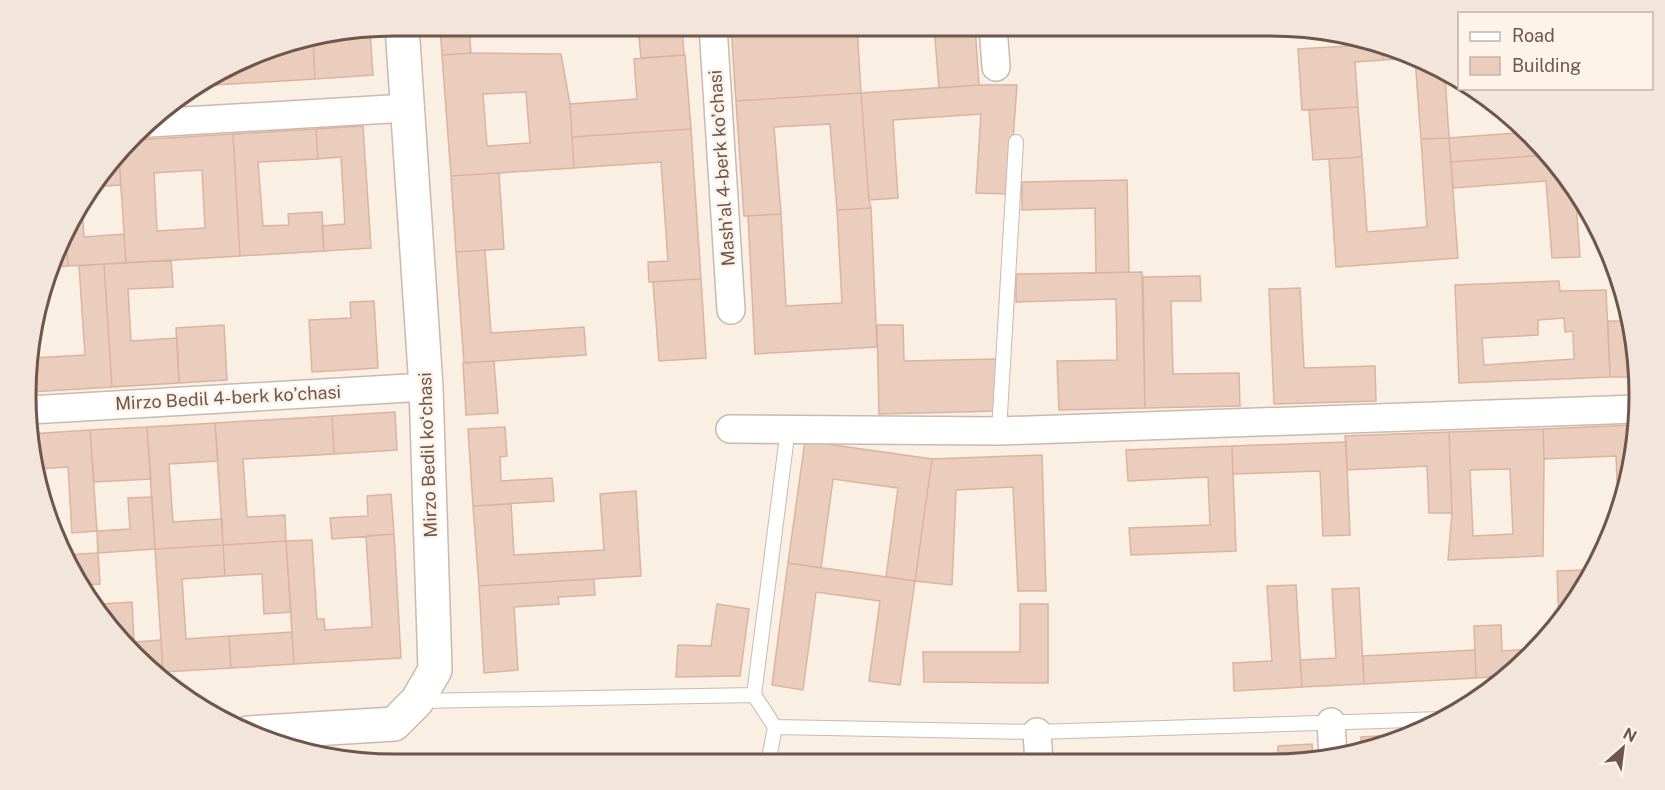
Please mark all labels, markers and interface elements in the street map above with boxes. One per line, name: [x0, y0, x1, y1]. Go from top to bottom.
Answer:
legend: [1458, 12, 1653, 90]
text: Road: [1512, 25, 1555, 46]
text: Building: [1512, 55, 1581, 76]
street label: Mashʼal 4-berk koʼchasi: [704, 69, 739, 267]
street label: Mirzo Bedil koʻchasi: [414, 372, 441, 538]
street label: Mirzo Bedil 4-berk koʼchasi: [115, 381, 341, 414]
north arrow: [1593, 718, 1653, 778]
text: N: [1620, 724, 1640, 747]

